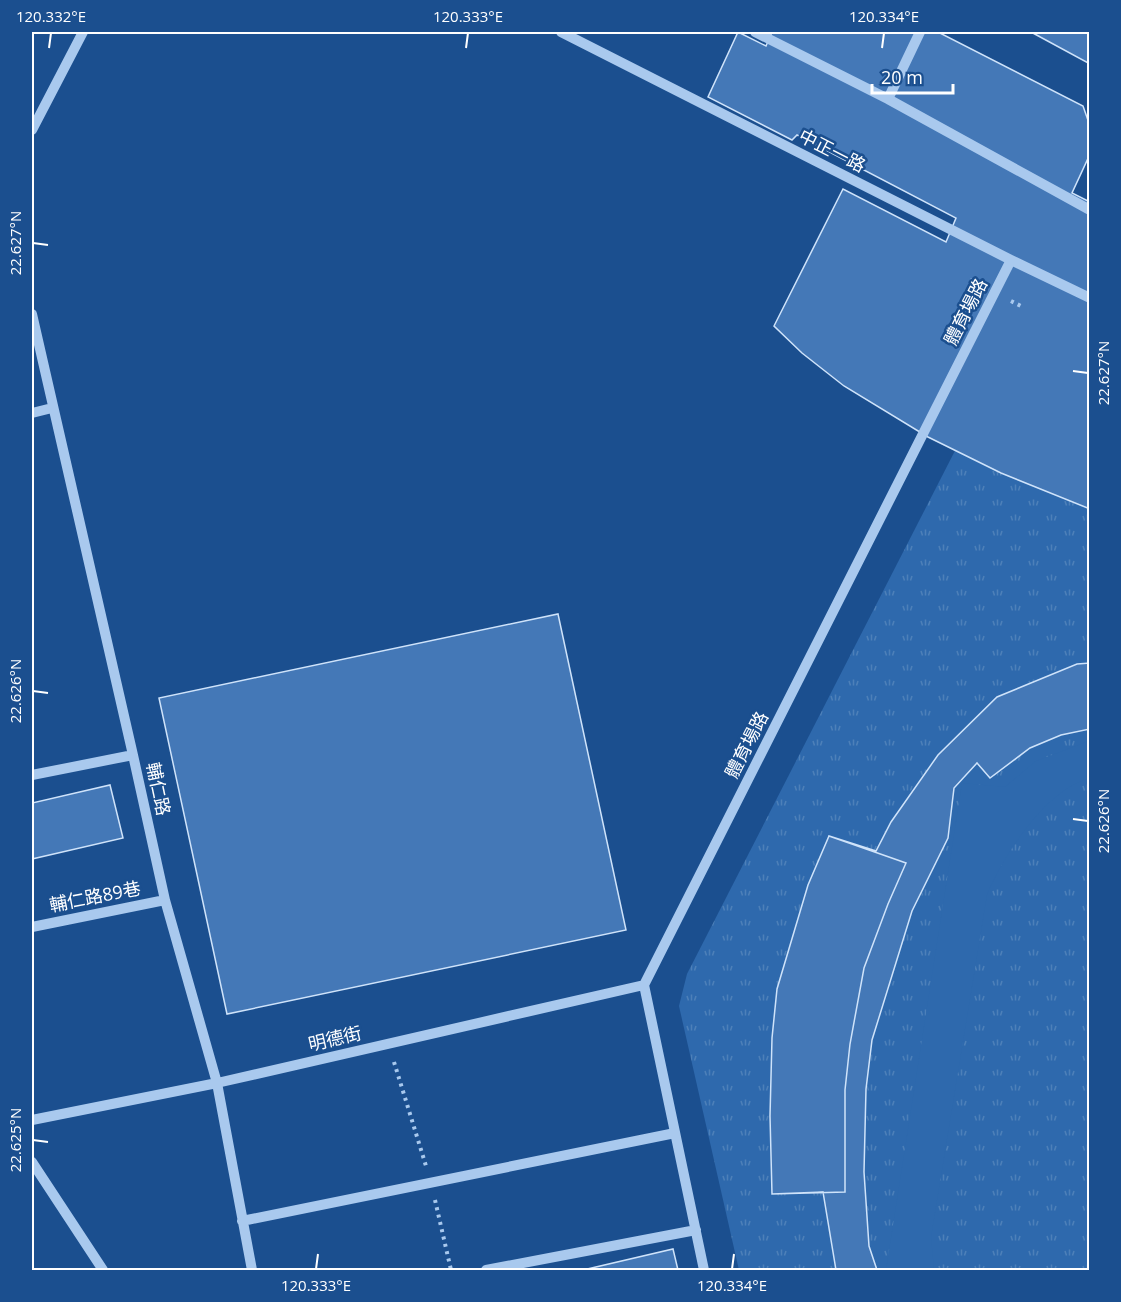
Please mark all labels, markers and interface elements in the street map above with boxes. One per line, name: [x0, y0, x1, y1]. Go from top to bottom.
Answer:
text: 120.332°E: [16, 6, 86, 26]
text: 120.333°E: [433, 6, 503, 26]
text: 120.334°E: [849, 6, 919, 26]
scale bar: [872, 57, 953, 95]
text: 20 m: [881, 65, 923, 89]
street label: 中正一路: [795, 123, 870, 177]
text: 22.627°N: [5, 211, 25, 275]
street label: 體育場路: [938, 274, 992, 349]
text: 22.627°N: [1093, 341, 1113, 405]
text: 22.626°N: [5, 659, 25, 723]
street label: 體育場路: [719, 707, 773, 782]
street label: 輔仁路: [142, 760, 176, 818]
text: 22.626°N: [1093, 789, 1113, 853]
street label: 輔仁路89巷: [47, 875, 143, 917]
street label: 明德街: [306, 1020, 364, 1056]
text: 22.625°N: [5, 1108, 25, 1172]
text: 120.333°E: [281, 1275, 351, 1295]
text: 120.334°E: [697, 1275, 767, 1295]

